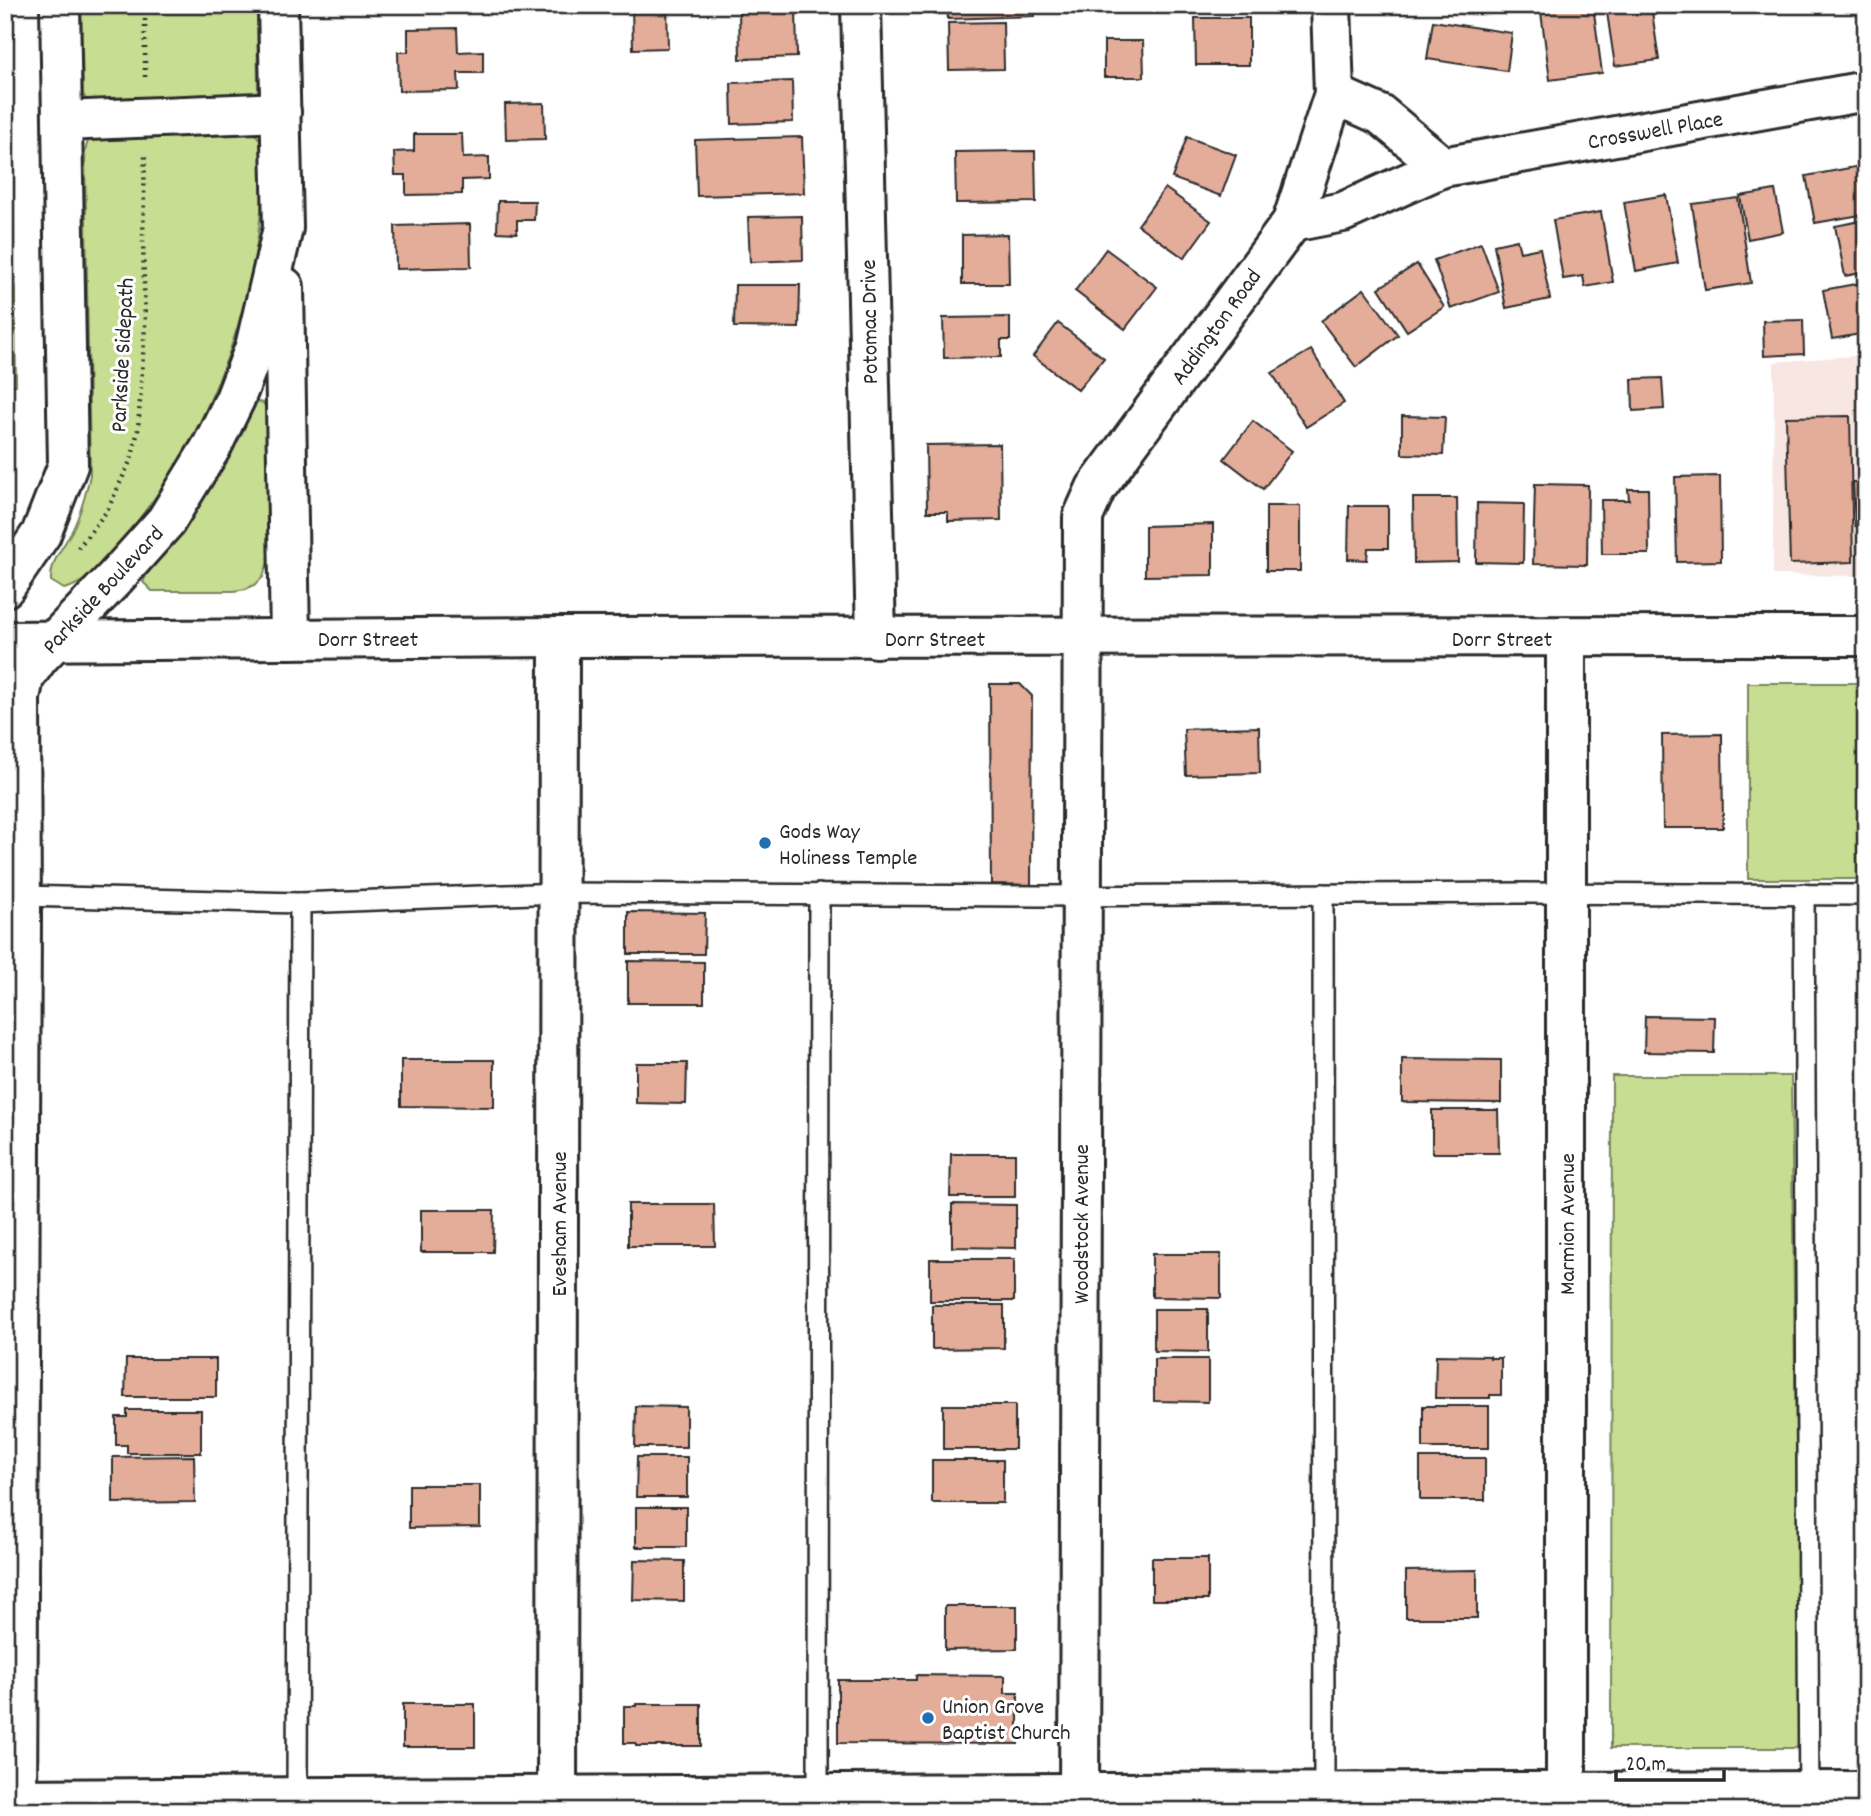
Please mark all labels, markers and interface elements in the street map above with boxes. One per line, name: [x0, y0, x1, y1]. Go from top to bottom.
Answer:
street label: Crosswell Place: [1585, 104, 1726, 161]
street label: Potomac Drive: [854, 259, 889, 385]
street label: Addington Road: [1164, 263, 1271, 393]
street label: Parkside Sidepath: [104, 277, 145, 433]
street label: Parkside Boulevard: [36, 520, 173, 663]
street label: Dorr Street: [318, 625, 418, 658]
street label: Dorr Street: [885, 625, 985, 658]
street label: Dorr Street: [1452, 625, 1552, 658]
place label: Gods Way Holiness Temple: [779, 817, 917, 876]
marker: Gods Way Holiness Temple: [757, 835, 773, 851]
street label: Woodstock Avenue: [1067, 1144, 1100, 1304]
street label: Evesham Avenue: [545, 1151, 578, 1297]
street label: Marmion Avenue: [1553, 1153, 1586, 1295]
place label: Union Grove Baptist Church: [942, 1692, 1071, 1751]
marker: Union Grove Baptist Church: [920, 1710, 936, 1726]
scale bar: [1616, 1739, 1724, 1783]
text: 20 m: [1626, 1751, 1666, 1781]

